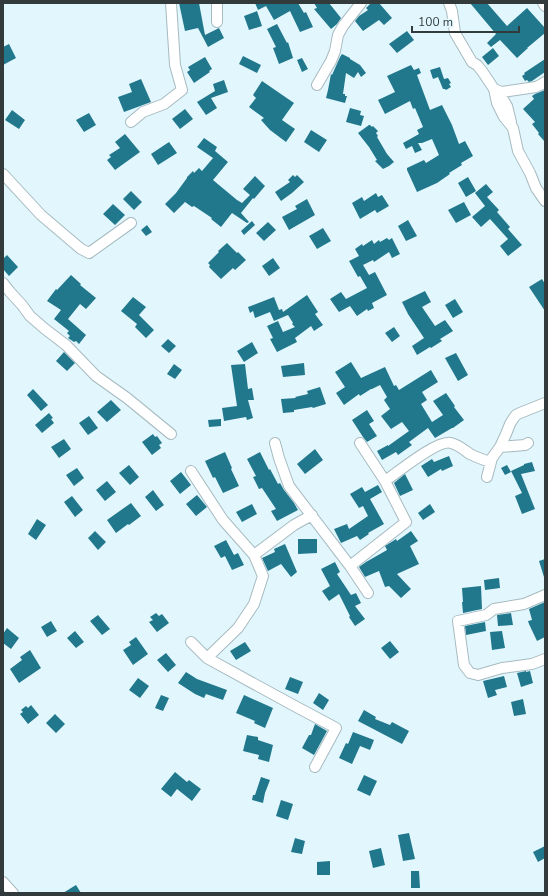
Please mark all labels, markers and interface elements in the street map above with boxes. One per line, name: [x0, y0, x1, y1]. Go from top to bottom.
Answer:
scale bar: [412, 8, 519, 34]
text: 100 m: [418, 14, 453, 30]

